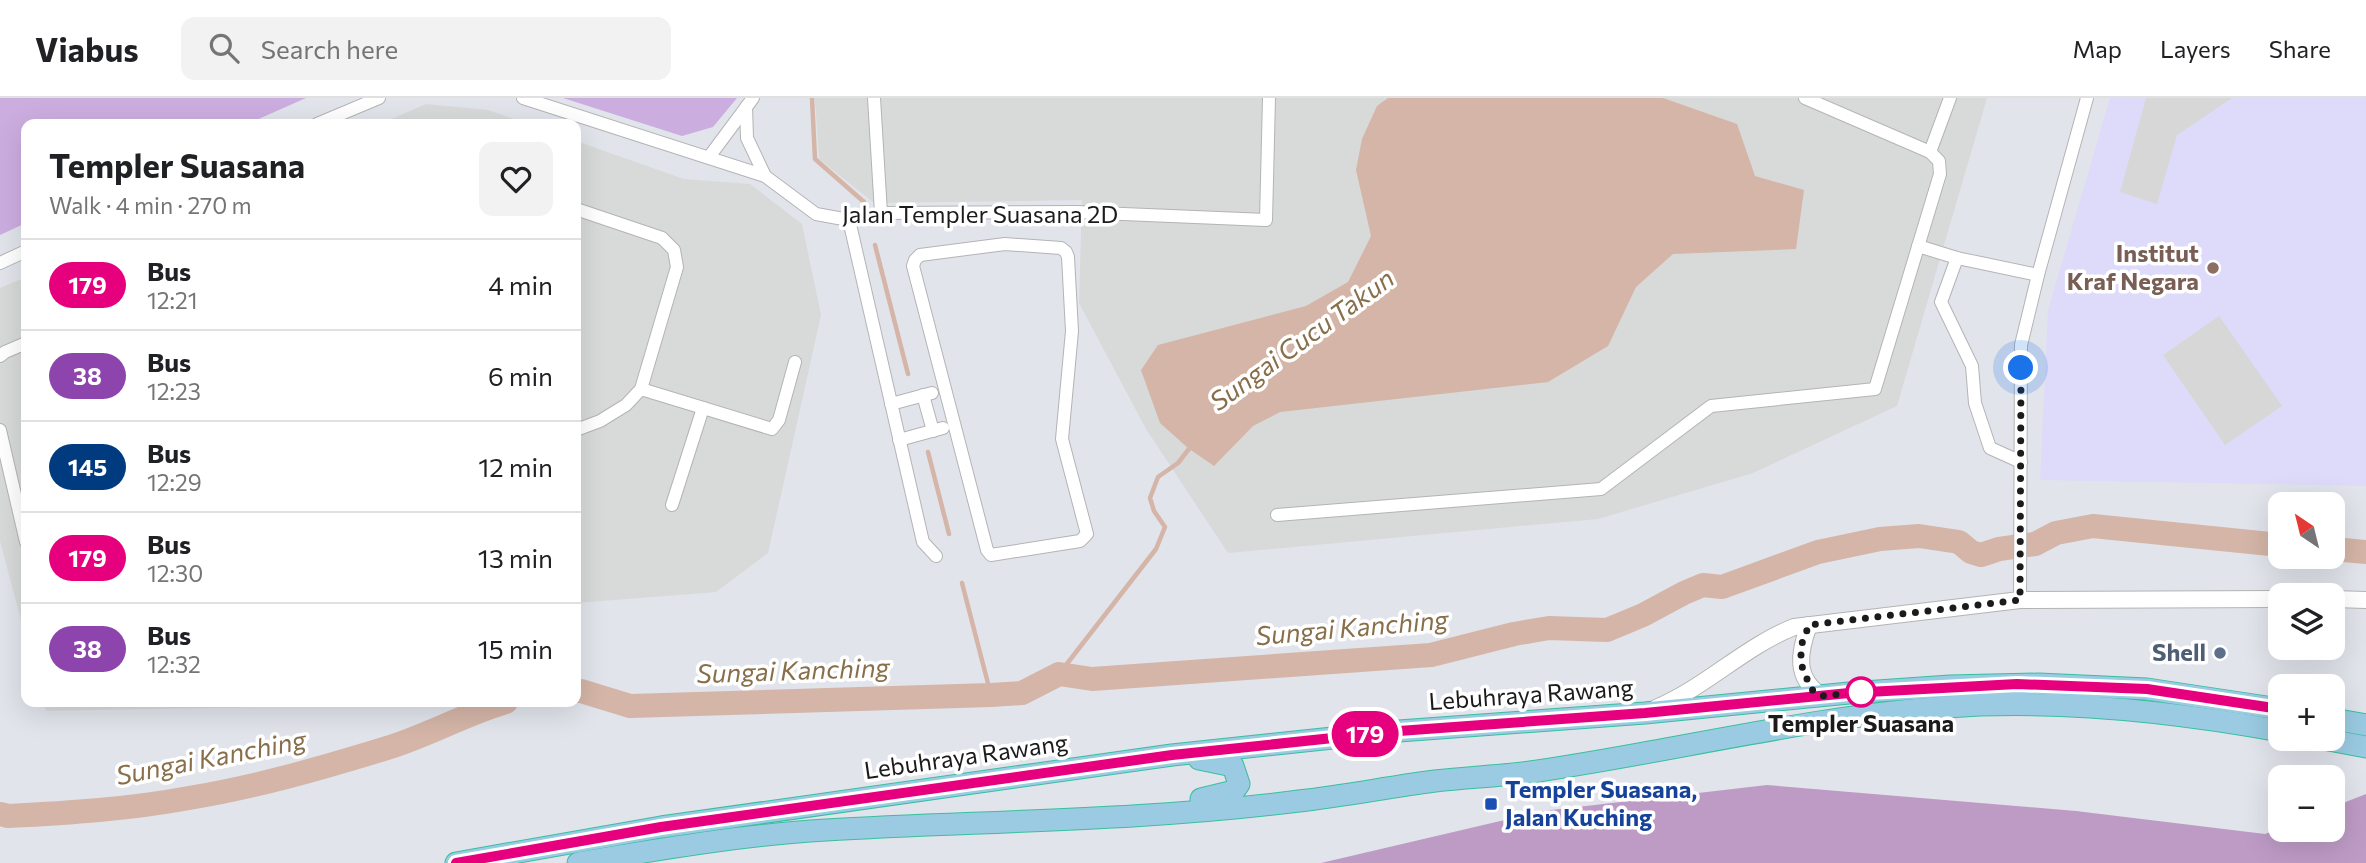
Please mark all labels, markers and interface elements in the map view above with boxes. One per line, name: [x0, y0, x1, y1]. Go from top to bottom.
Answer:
search box: [181, 17, 671, 80]
text: Viabus: [35, 28, 139, 69]
icon: search: [205, 29, 243, 67]
text: Search here: [261, 33, 398, 64]
text: Map: [2073, 34, 2122, 63]
text: Layers: [2160, 34, 2231, 63]
text: Share: [2269, 34, 2331, 63]
button: heart: [479, 142, 553, 216]
text: Templer Suasana: [49, 144, 305, 185]
text: Walk · 4 min · 270 m: [49, 191, 252, 219]
street label: Jalan Templer Suasana 2D: [842, 199, 1118, 228]
place label: Institut Kraf Negara: [2067, 238, 2199, 295]
text: Bus: [147, 255, 191, 286]
marker: Institut Kraf Negara: [2205, 260, 2221, 276]
water label: Sungai Cucu Takun: [1203, 262, 1399, 416]
text: 4 min: [488, 269, 553, 300]
text: 179: [68, 270, 107, 299]
text: 12:21: [147, 286, 198, 314]
text: Bus: [147, 346, 191, 377]
your location: [2003, 350, 2038, 385]
text: 6 min: [488, 360, 553, 391]
text: 38: [73, 361, 102, 390]
text: 12:23: [147, 377, 201, 405]
text: Bus: [147, 437, 191, 468]
text: 12 min: [478, 451, 553, 482]
text: 145: [68, 452, 107, 481]
text: 12:29: [147, 468, 202, 496]
north arrow: [2268, 492, 2345, 569]
map controls: [2268, 492, 2345, 842]
text: Bus: [147, 528, 191, 559]
text: 13 min: [478, 542, 553, 573]
text: 179: [68, 543, 107, 572]
text: 12:30: [147, 559, 203, 587]
button: layers: [2268, 583, 2345, 660]
water label: Sungai Kanching: [1254, 603, 1450, 650]
text: Bus: [147, 619, 191, 650]
text: 15 min: [478, 633, 553, 664]
text: 38: [73, 634, 102, 663]
place label: Shell: [2152, 637, 2206, 666]
marker: Shell: [2212, 645, 2228, 661]
text: 12:32: [147, 650, 201, 678]
water label: Sungai Kanching: [696, 651, 891, 688]
street label: Lebuhraya Rawang: [1427, 672, 1634, 715]
button: +: [2268, 674, 2345, 751]
marker: Templer Suasana: [1846, 677, 1876, 707]
place label: Templer Suasana: [1768, 708, 1954, 737]
line badge: 179: [1325, 711, 1405, 757]
text: 179: [1346, 719, 1384, 748]
water label: Sungai Kanching: [113, 723, 309, 790]
street label: Lebuhraya Rawang: [862, 727, 1069, 784]
button: −: [2268, 765, 2345, 842]
place label: Templer Suasana, Jalan Kuching: [1505, 774, 1697, 831]
marker: Templer Suasana, Jalan Kuching: [1483, 796, 1499, 812]

